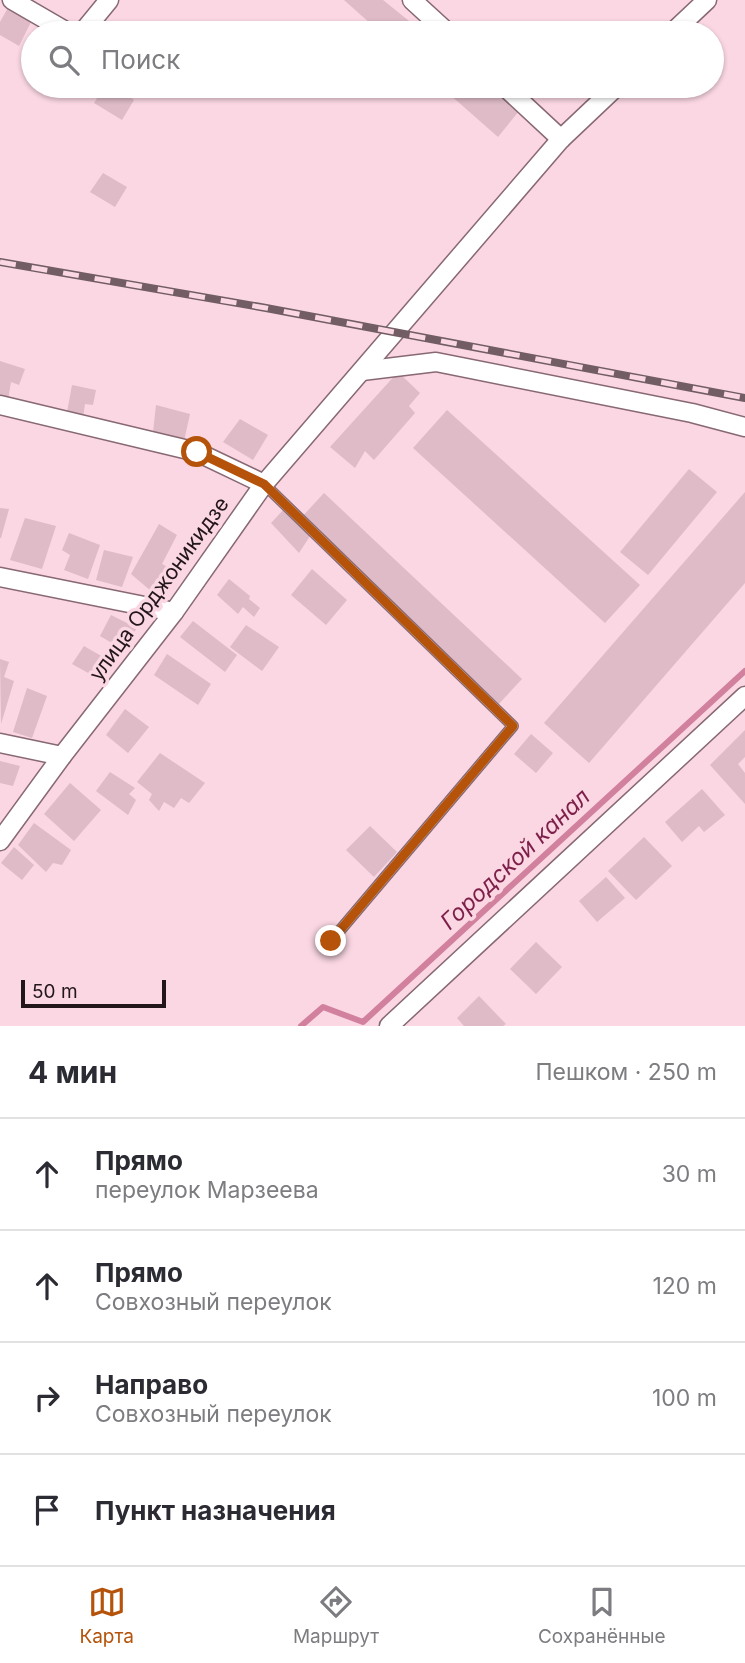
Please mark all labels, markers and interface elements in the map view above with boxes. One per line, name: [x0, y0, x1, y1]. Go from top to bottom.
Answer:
search box: [21, 21, 724, 98]
icon: search: [45, 41, 83, 79]
text: Поиск: [101, 44, 180, 75]
route start: [181, 436, 212, 467]
street label: улица Орджоникидзе: [83, 492, 234, 686]
water label: Городской канал: [434, 783, 596, 935]
route end: [315, 925, 346, 956]
scale bar: [21, 977, 166, 1009]
text: 50 m: [32, 980, 78, 1003]
text: 4 мин: [28, 1054, 117, 1090]
text: Пешком · 250 m: [535, 1058, 717, 1086]
text: Прямо: [95, 1145, 183, 1176]
icon: ahead: [28, 1155, 66, 1193]
text: 30 m: [662, 1160, 717, 1188]
text: переулок Марзеева: [95, 1176, 319, 1204]
text: Прямо: [95, 1257, 183, 1288]
icon: ahead: [28, 1267, 66, 1305]
text: 120 m: [652, 1272, 717, 1300]
text: Совхозный переулок: [95, 1288, 332, 1316]
text: Направо: [95, 1369, 208, 1400]
icon: right: [28, 1379, 66, 1417]
text: 100 m: [652, 1384, 717, 1412]
text: Совхозный переулок: [95, 1400, 332, 1428]
icon: arrive: [28, 1491, 66, 1529]
text: Пункт назначения: [95, 1495, 336, 1526]
tab: Карта: [79, 1583, 134, 1648]
tab: Маршрут: [293, 1583, 379, 1648]
tab: Сохранённые: [538, 1583, 666, 1648]

